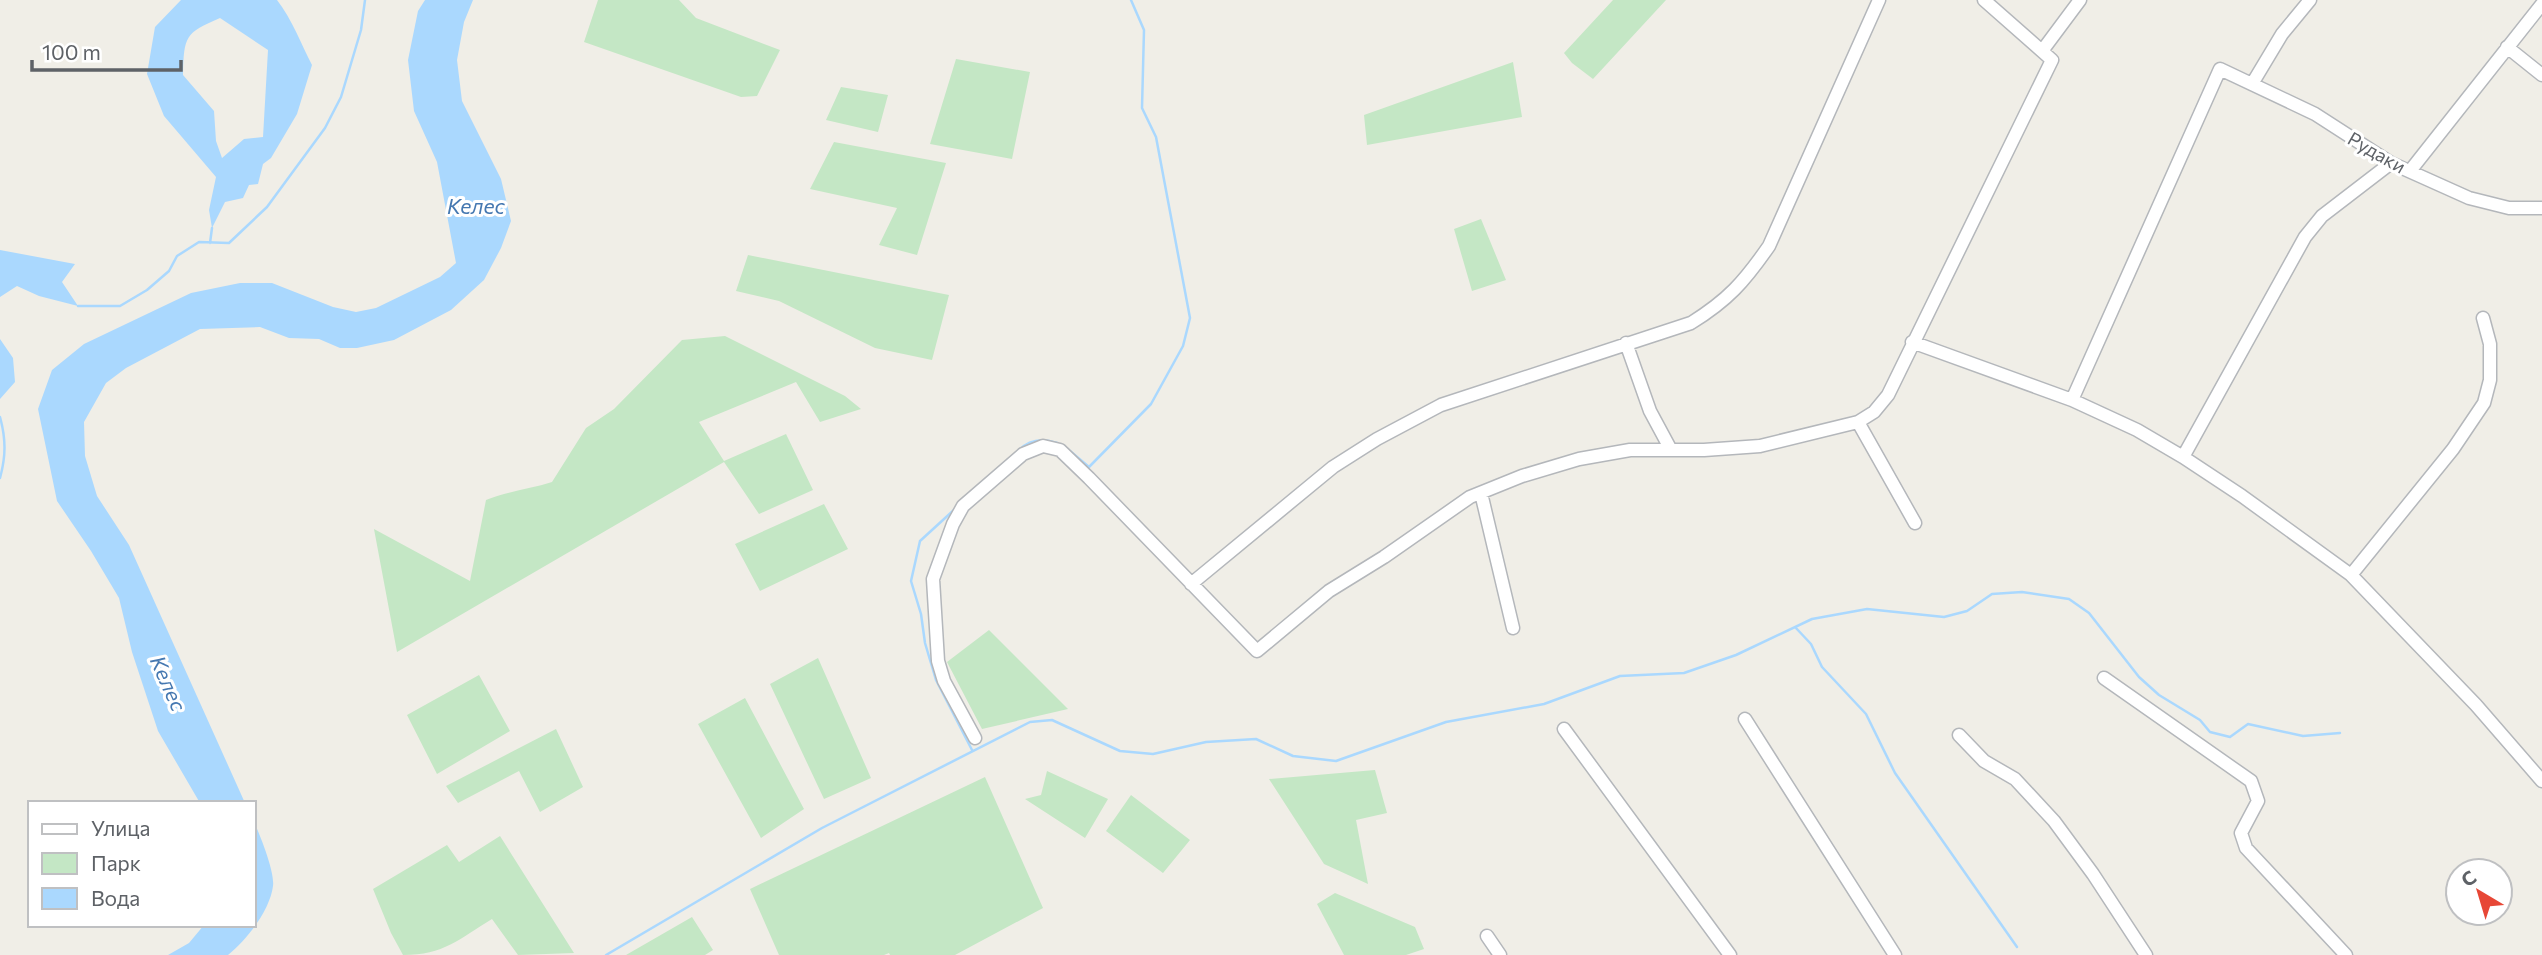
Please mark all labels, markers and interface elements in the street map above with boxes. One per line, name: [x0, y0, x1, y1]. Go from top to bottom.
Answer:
scale bar: [32, 28, 180, 72]
text: 100 m: [42, 39, 101, 64]
street label: Рудаки: [2344, 126, 2410, 178]
water label: Келес: [447, 193, 506, 218]
water label: Келес: [146, 652, 192, 715]
legend: [28, 801, 256, 927]
text: Улица: [91, 815, 150, 840]
text: Парк: [91, 850, 141, 875]
north arrow: [2444, 857, 2514, 927]
text: С: [2456, 865, 2480, 891]
text: Вода: [91, 885, 140, 910]

